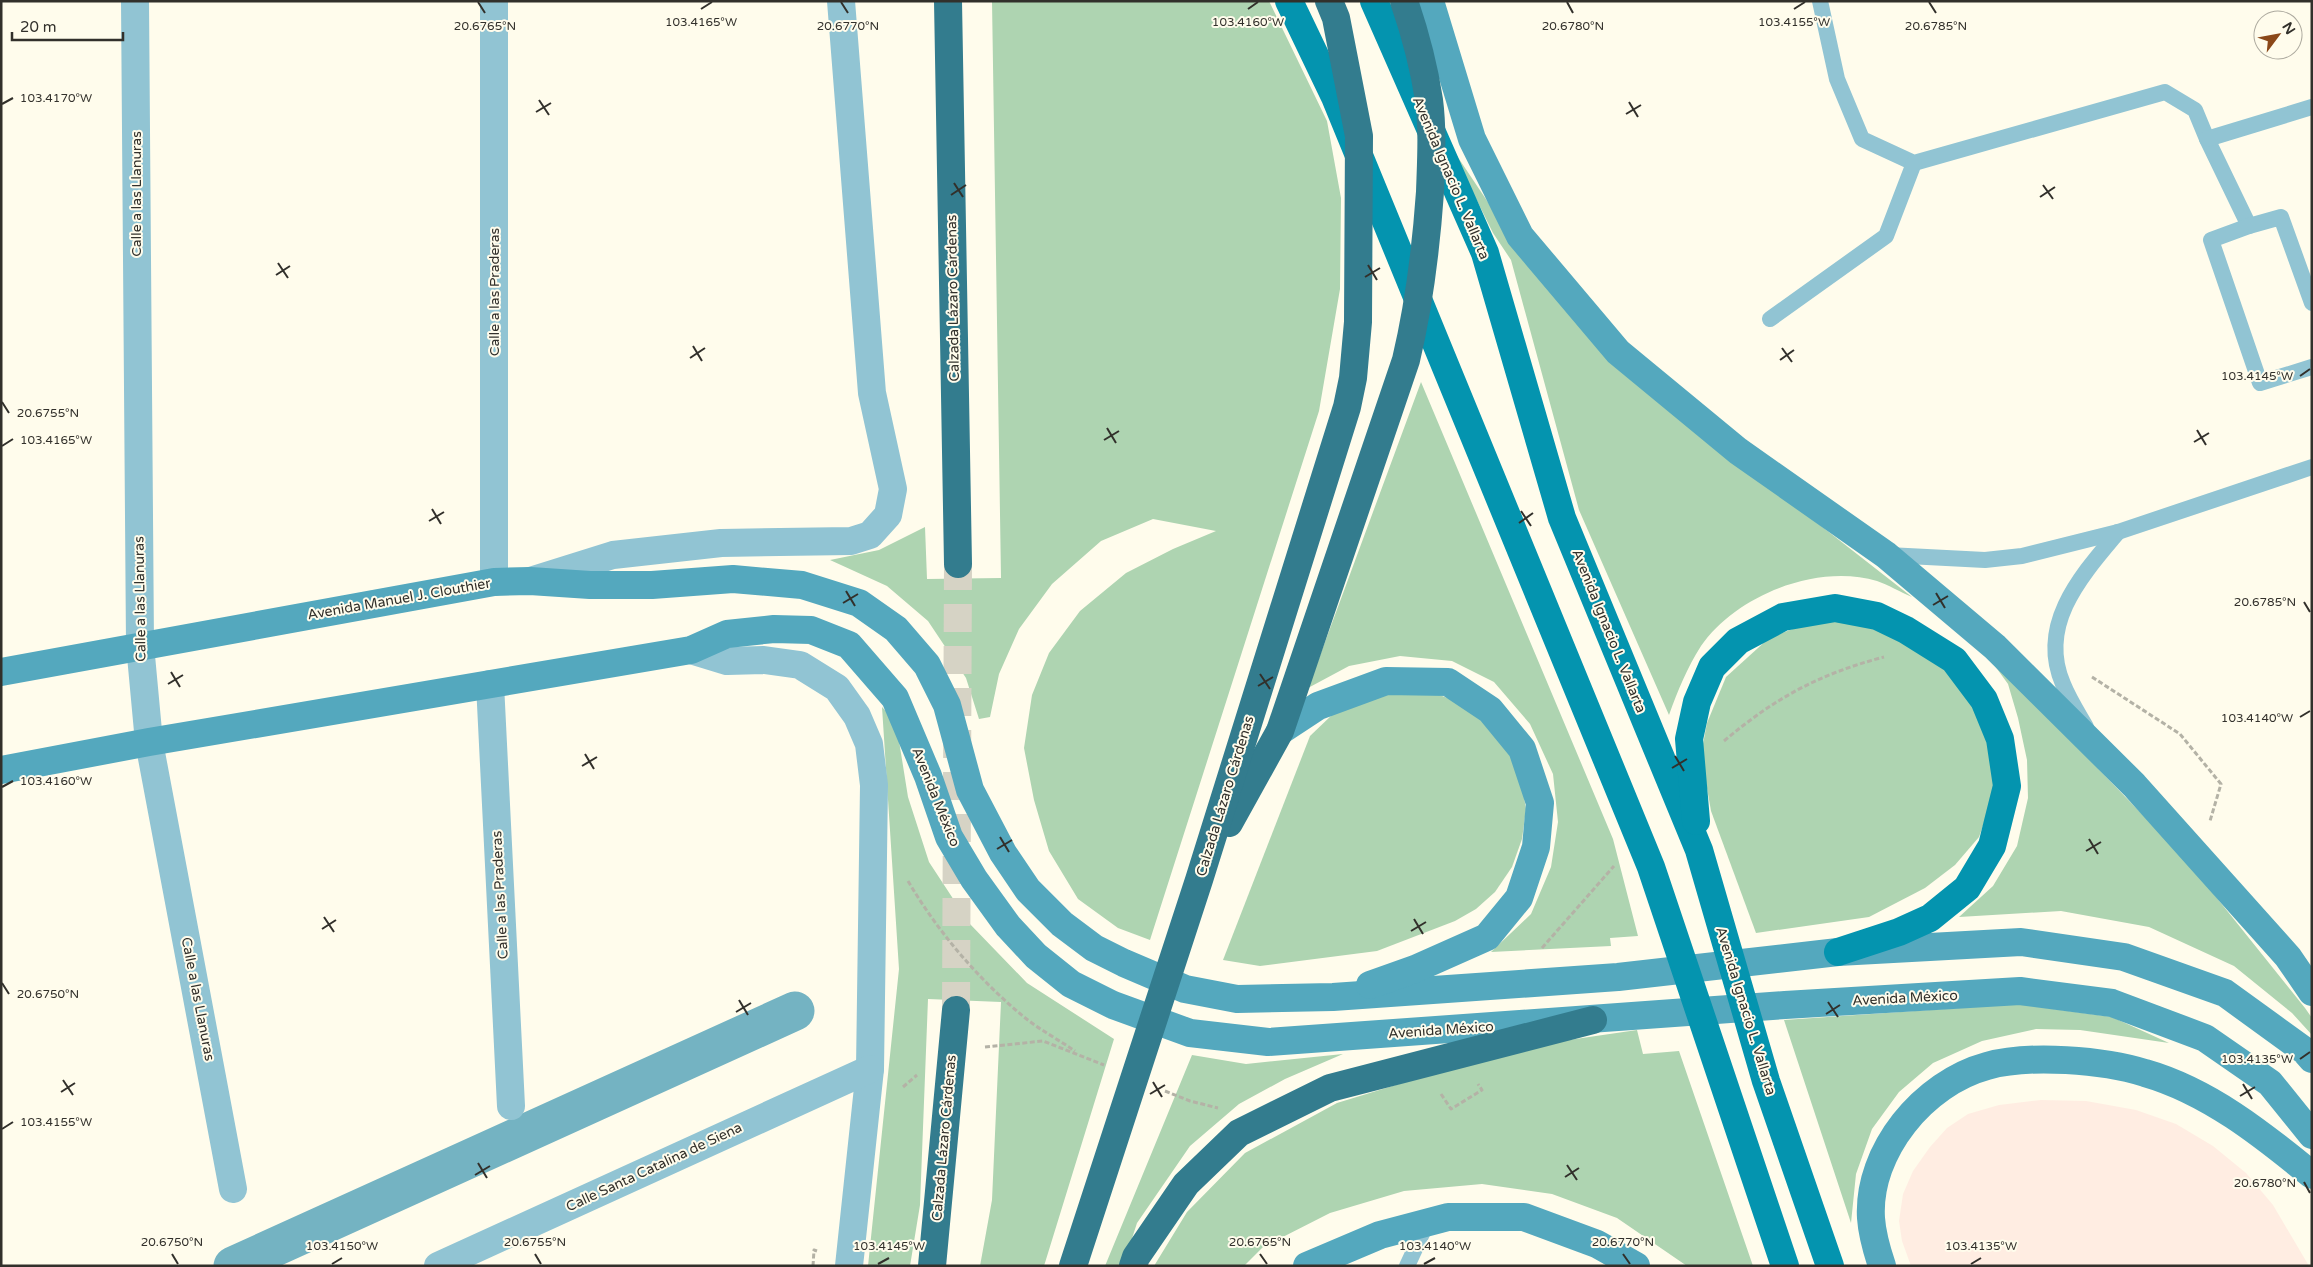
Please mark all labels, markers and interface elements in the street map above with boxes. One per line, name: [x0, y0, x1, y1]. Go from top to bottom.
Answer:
scale bar: [12, 10, 124, 42]
north arrow: [2253, 10, 2303, 60]
text: 103.4165°W: [665, 15, 737, 29]
text: 103.4160°W: [1212, 15, 1284, 29]
text: 103.4155°W: [1758, 15, 1830, 29]
text: 20 m: [20, 18, 57, 36]
text: 20.6765°N: [454, 19, 516, 33]
text: 20.6770°N: [817, 19, 879, 33]
text: 20.6780°N: [1542, 19, 1604, 33]
text: 20.6785°N: [1905, 19, 1967, 33]
text: N: [2278, 19, 2299, 38]
text: 103.4170°W: [20, 91, 92, 105]
street label: Avenida Ignacio L. Vallarta: [1409, 94, 1493, 262]
street label: Calle a las Llanuras: [128, 131, 145, 257]
street label: Calzada Lázaro Cárdenas: [943, 214, 963, 382]
street label: Calle a las Praderas: [486, 227, 503, 356]
text: 103.4145°W: [2221, 369, 2293, 383]
text: 20.6755°N: [17, 406, 79, 420]
text: 103.4165°W: [20, 433, 92, 447]
street label: Calle a las Llanuras: [130, 536, 150, 662]
street label: Avenida Ignacio L. Vallarta: [1568, 547, 1650, 715]
street label: Avenida Manuel J. Clouthier: [306, 574, 493, 623]
text: 20.6785°N: [2234, 595, 2296, 609]
text: 103.4140°W: [2221, 711, 2293, 725]
street label: Calzada Lázaro Cárdenas: [1192, 713, 1258, 878]
street label: Avenida México: [908, 745, 964, 849]
text: 103.4160°W: [20, 774, 92, 788]
street label: Calle a las Praderas: [488, 830, 512, 960]
street label: Avenida Ignacio L. Vallarta: [1712, 925, 1780, 1097]
street label: Calle a las Llanuras: [178, 936, 218, 1063]
text: 20.6750°N: [17, 987, 79, 1001]
street label: Avenida México: [1852, 987, 1958, 1009]
street label: Avenida México: [1388, 1018, 1494, 1042]
text: 103.4135°W: [2221, 1052, 2293, 1066]
street label: Calzada Lázaro Cárdenas: [928, 1054, 960, 1222]
text: 103.4155°W: [20, 1115, 92, 1129]
street label: Calle Santa Catalina de Siena: [563, 1119, 745, 1215]
text: 20.6780°N: [2234, 1176, 2296, 1190]
text: 20.6750°N: [141, 1235, 203, 1249]
text: 20.6755°N: [504, 1235, 566, 1249]
text: 20.6765°N: [1229, 1235, 1291, 1249]
text: 20.6770°N: [1592, 1235, 1654, 1249]
text: 103.4150°W: [306, 1239, 378, 1253]
text: 103.4145°W: [853, 1239, 925, 1253]
text: 103.4140°W: [1399, 1239, 1471, 1253]
text: 103.4135°W: [1945, 1239, 2017, 1253]

